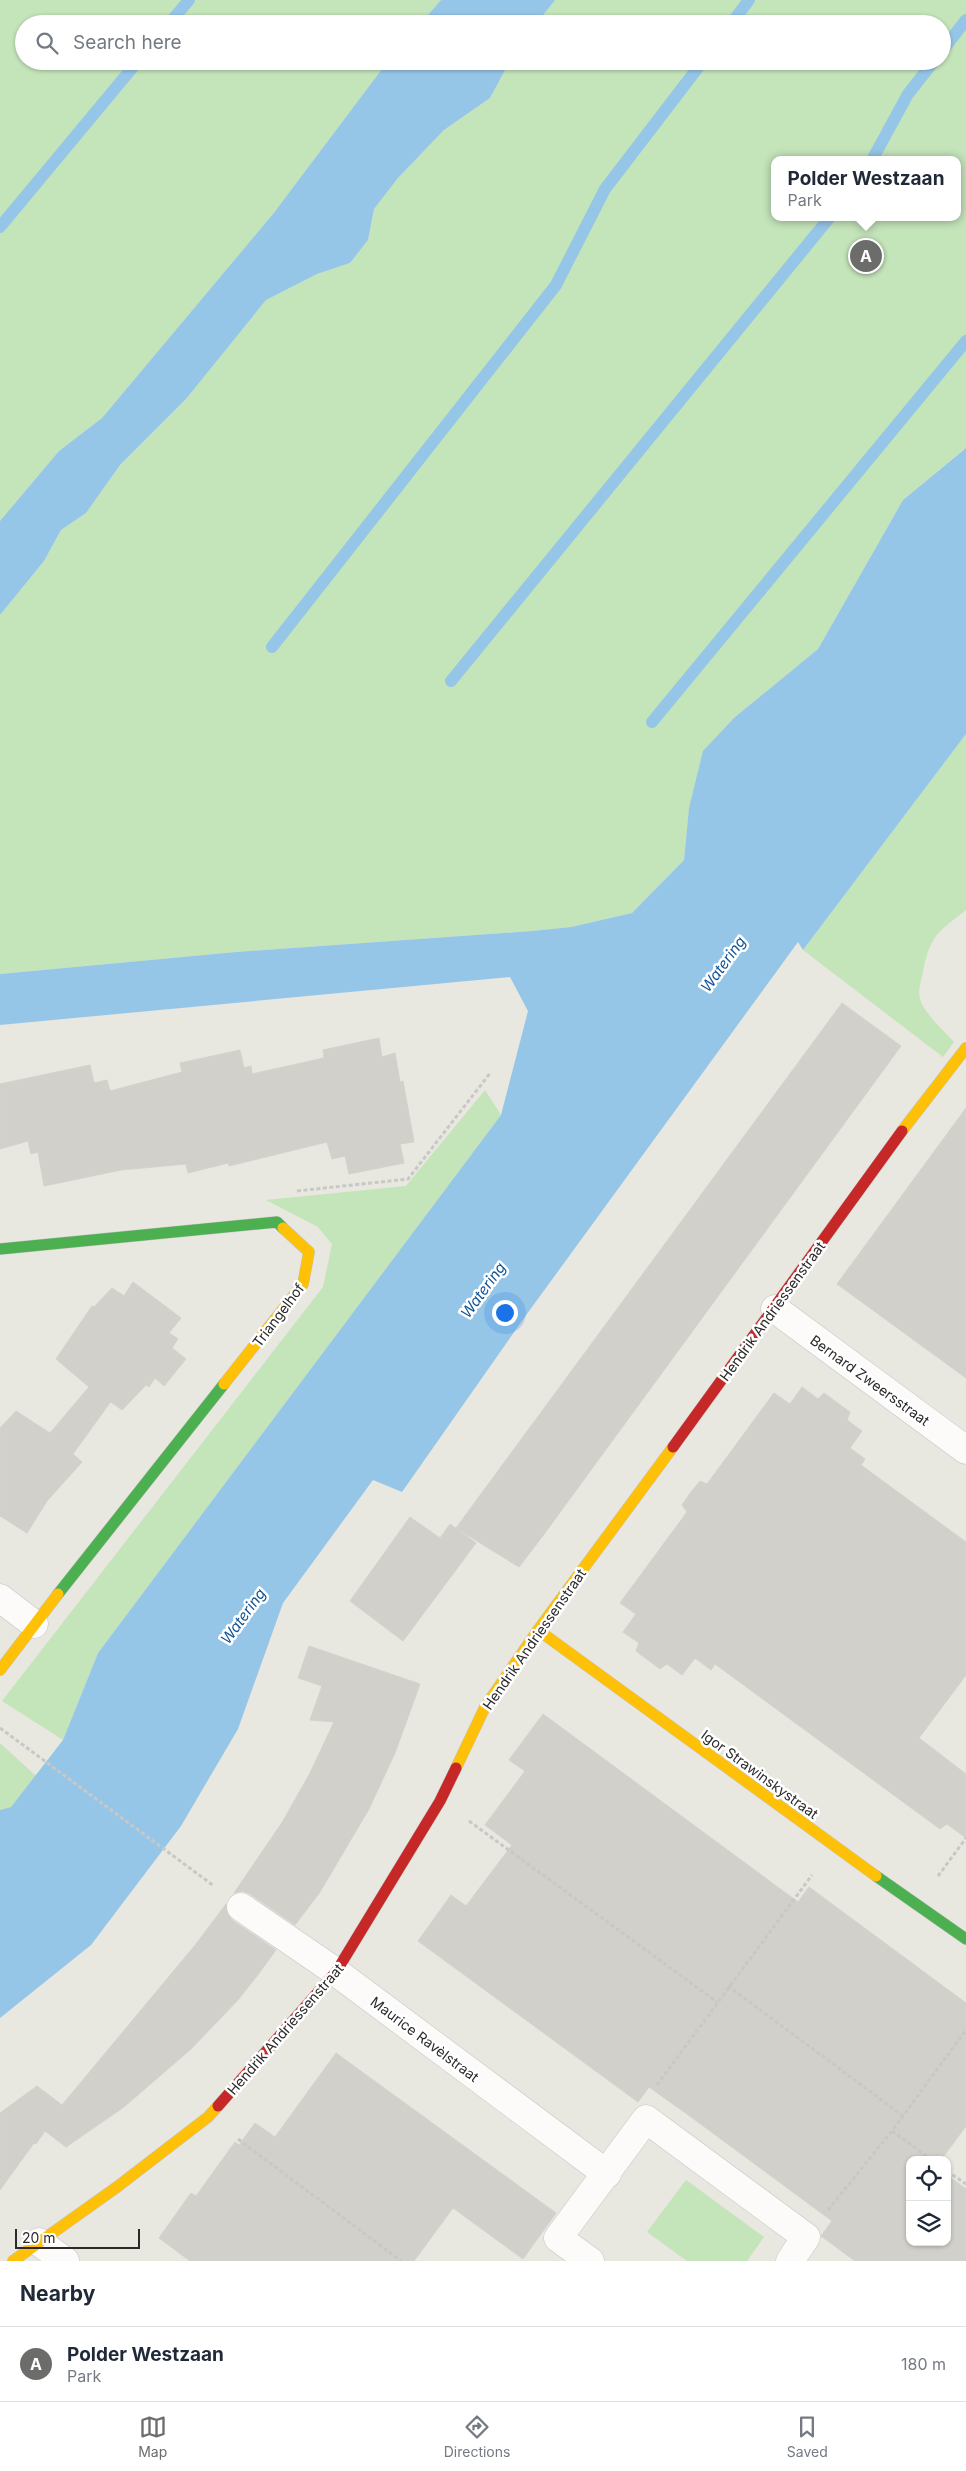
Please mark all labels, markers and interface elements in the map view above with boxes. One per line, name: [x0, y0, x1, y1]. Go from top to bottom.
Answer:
search box: [15, 15, 951, 70]
icon: search: [33, 29, 61, 57]
text: Search here: [73, 31, 182, 54]
popup: [771, 156, 961, 221]
text: Polder Westzaan: [788, 167, 944, 190]
text: Park: [788, 190, 822, 210]
pin: A: [850, 237, 882, 275]
water label: Watering: [696, 932, 750, 996]
street label: Hendrik Andriessenstraat: [716, 1238, 829, 1384]
water label: Watering: [456, 1258, 510, 1322]
street label: Triangelhof: [249, 1280, 307, 1350]
your location: [492, 1300, 518, 1326]
street label: Bernard Zweersstraat: [807, 1331, 933, 1429]
street label: Hendrik Andriessenstraat: [479, 1565, 589, 1713]
water label: Watering: [216, 1584, 270, 1648]
street label: Igor Strawinskystraat: [698, 1726, 822, 1822]
street label: Hendrik Andriessenstraat: [223, 1960, 347, 2098]
street label: Maurice Ravèlstraat: [368, 1993, 483, 2085]
map controls: [906, 2156, 951, 2246]
button: locate: [906, 2156, 951, 2201]
button: layers: [906, 2201, 951, 2246]
scale bar: [15, 2226, 140, 2249]
text: 20 m: [22, 2229, 56, 2246]
text: Nearby: [20, 2281, 95, 2306]
text: Polder Westzaan: [67, 2343, 224, 2366]
text: A: [30, 2354, 42, 2374]
text: 180 m: [901, 2354, 946, 2374]
text: Park: [67, 2366, 101, 2386]
tab: Map: [138, 2413, 167, 2460]
tab: Directions: [444, 2413, 510, 2460]
tab: Saved: [787, 2413, 828, 2460]

